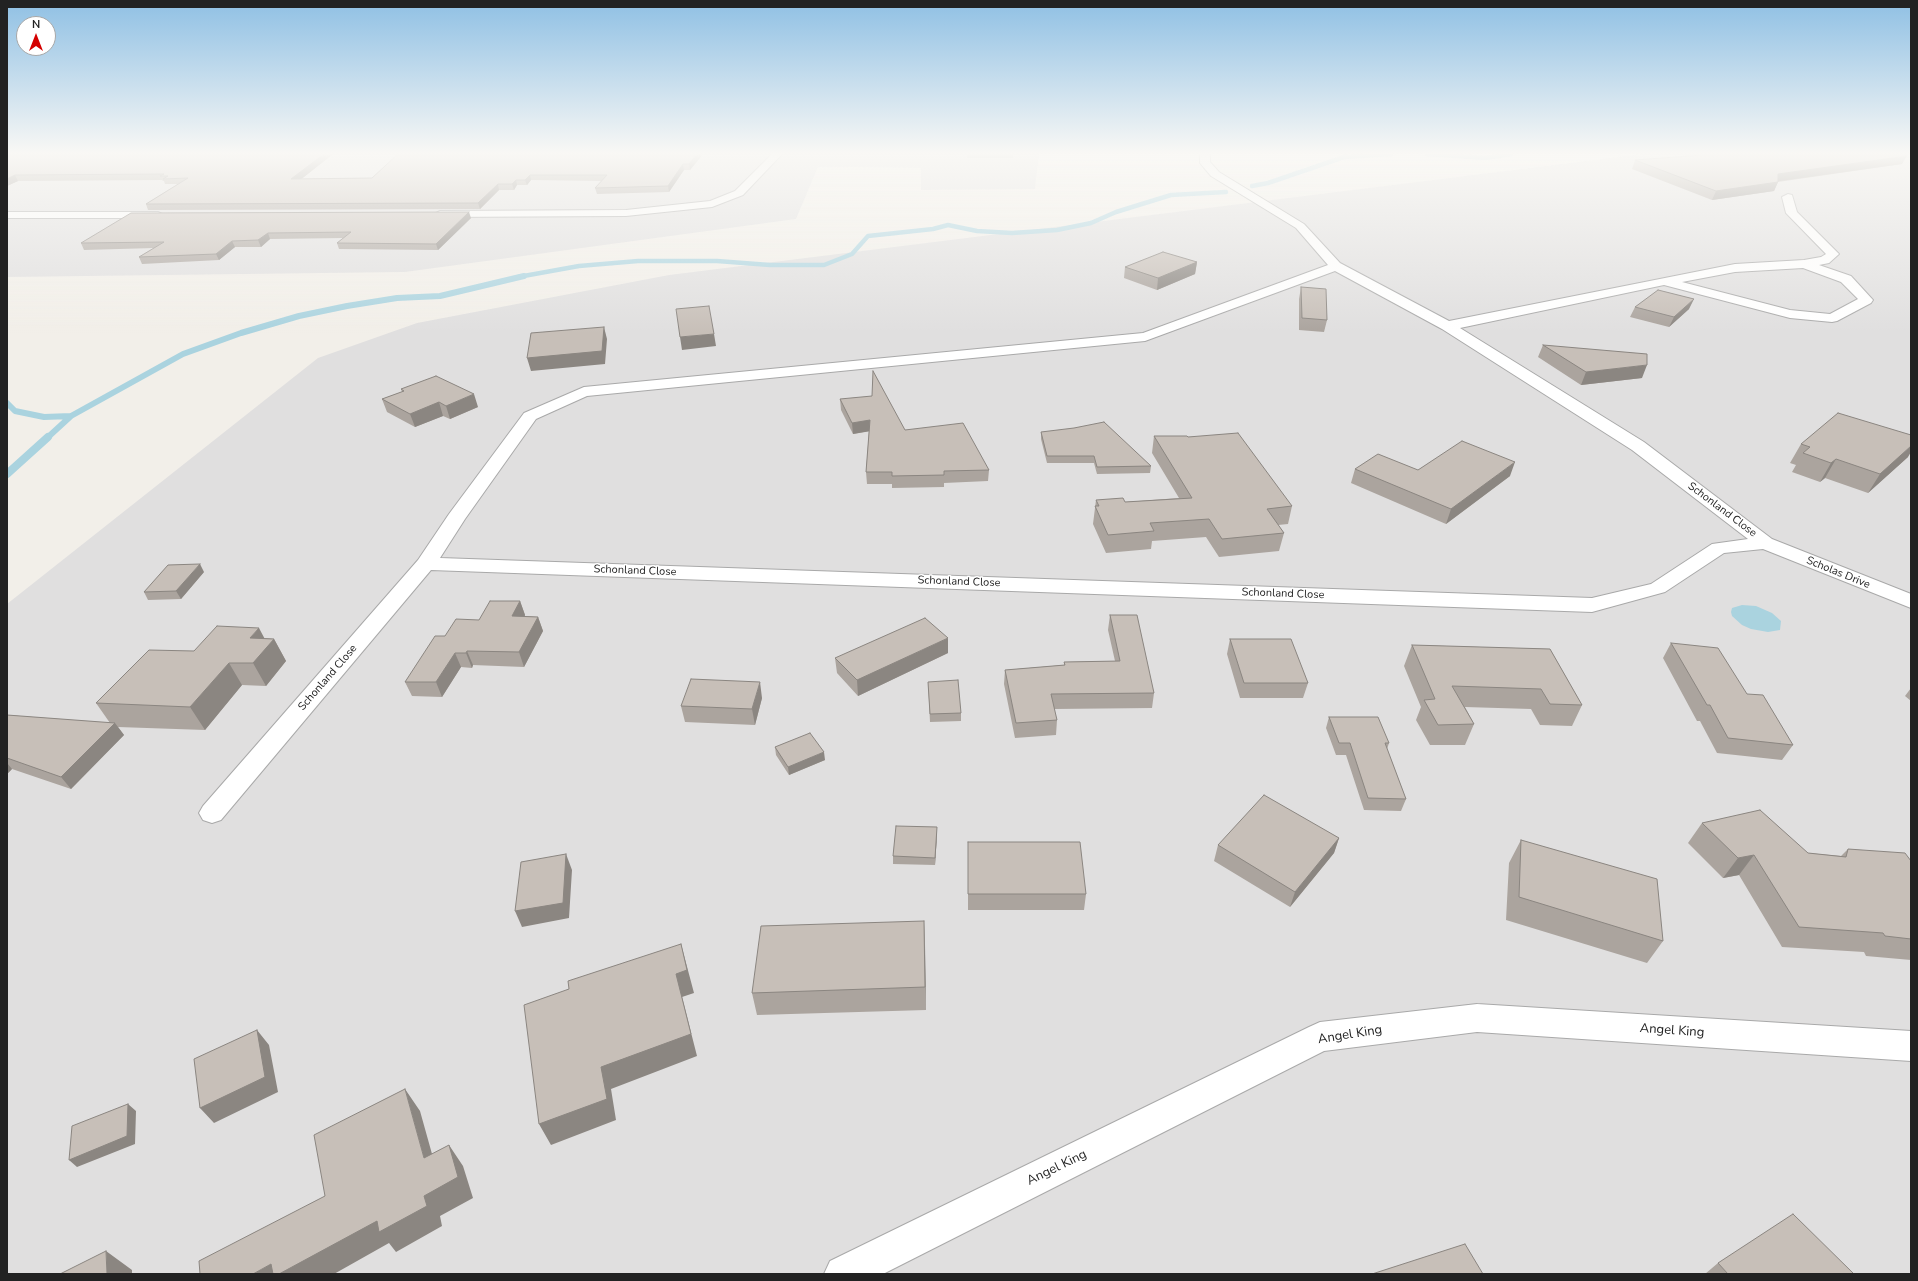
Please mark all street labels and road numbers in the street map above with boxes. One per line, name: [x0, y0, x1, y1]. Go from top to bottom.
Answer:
street label: Schonland Close: [1685, 480, 1759, 540]
street label: Scholas Drive: [1804, 554, 1872, 592]
street label: Schonland Close: [593, 563, 677, 579]
street label: Schonland Close: [917, 574, 1001, 590]
street label: Schonland Close: [1241, 586, 1325, 602]
street label: Schonland Close: [296, 642, 360, 714]
street label: Angel King: [1639, 1021, 1705, 1041]
street label: Angel King: [1317, 1022, 1383, 1048]
street label: Angel King: [1024, 1147, 1090, 1189]

